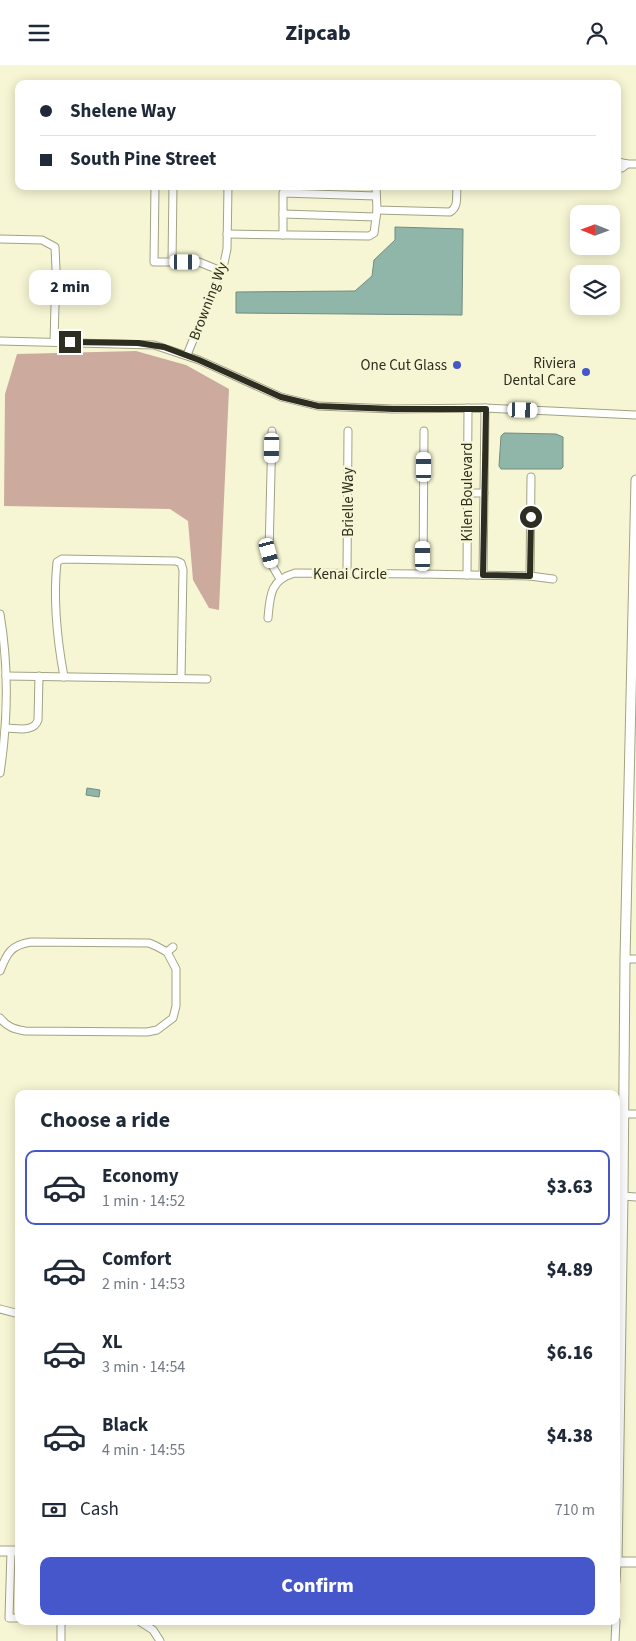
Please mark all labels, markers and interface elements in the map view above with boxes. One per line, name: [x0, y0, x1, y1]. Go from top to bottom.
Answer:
text: Zipcab: [285, 17, 351, 49]
icon: menu: [25, 19, 53, 47]
icon: person: [583, 19, 611, 47]
text: Shelene Way: [70, 98, 176, 125]
text: South Pine Street: [70, 146, 216, 173]
north arrow: [570, 205, 620, 255]
map controls: [570, 205, 620, 315]
car: [170, 255, 200, 270]
street label: Browning Wy: [184, 259, 233, 343]
button: layers: [570, 265, 620, 315]
callout: 2 min: [29, 269, 111, 305]
text: 2 min: [50, 276, 90, 298]
route end: [59, 331, 81, 353]
place label: Riviera Dental Care: [503, 353, 576, 391]
place label: One Cut Glass: [361, 355, 447, 376]
marker: One Cut Glass: [451, 359, 463, 371]
marker: Riviera Dental Care: [580, 366, 592, 378]
car: [507, 402, 538, 418]
car: [264, 433, 279, 463]
street label: Kilen Boulevard: [457, 443, 478, 541]
car: [416, 452, 431, 482]
street label: Brielle Way: [338, 467, 359, 537]
route start: [520, 506, 542, 528]
car: [257, 537, 280, 569]
car: [415, 541, 430, 571]
street label: Kenai Circle: [313, 564, 387, 585]
text: Choose a ride: [40, 1104, 170, 1136]
text: Economy: [102, 1163, 179, 1190]
icon: car: [42, 1165, 87, 1210]
text: $3.63: [547, 1174, 593, 1201]
text: 1 min · 14:52: [102, 1190, 185, 1212]
text: Comfort: [102, 1246, 172, 1273]
icon: car: [42, 1248, 87, 1293]
text: $4.89: [547, 1257, 593, 1284]
text: 2 min · 14:53: [102, 1273, 185, 1295]
text: XL: [102, 1329, 123, 1356]
icon: car: [42, 1331, 87, 1376]
text: $6.16: [547, 1340, 593, 1367]
text: 3 min · 14:54: [102, 1356, 185, 1378]
text: Black: [102, 1412, 148, 1439]
icon: car: [42, 1414, 87, 1459]
text: $4.38: [547, 1423, 593, 1450]
text: 4 min · 14:55: [102, 1439, 185, 1461]
icon: cash: [40, 1496, 68, 1524]
text: Cash: [80, 1496, 119, 1523]
text: 710 m: [555, 1499, 595, 1521]
button: Confirm: [40, 1557, 595, 1615]

